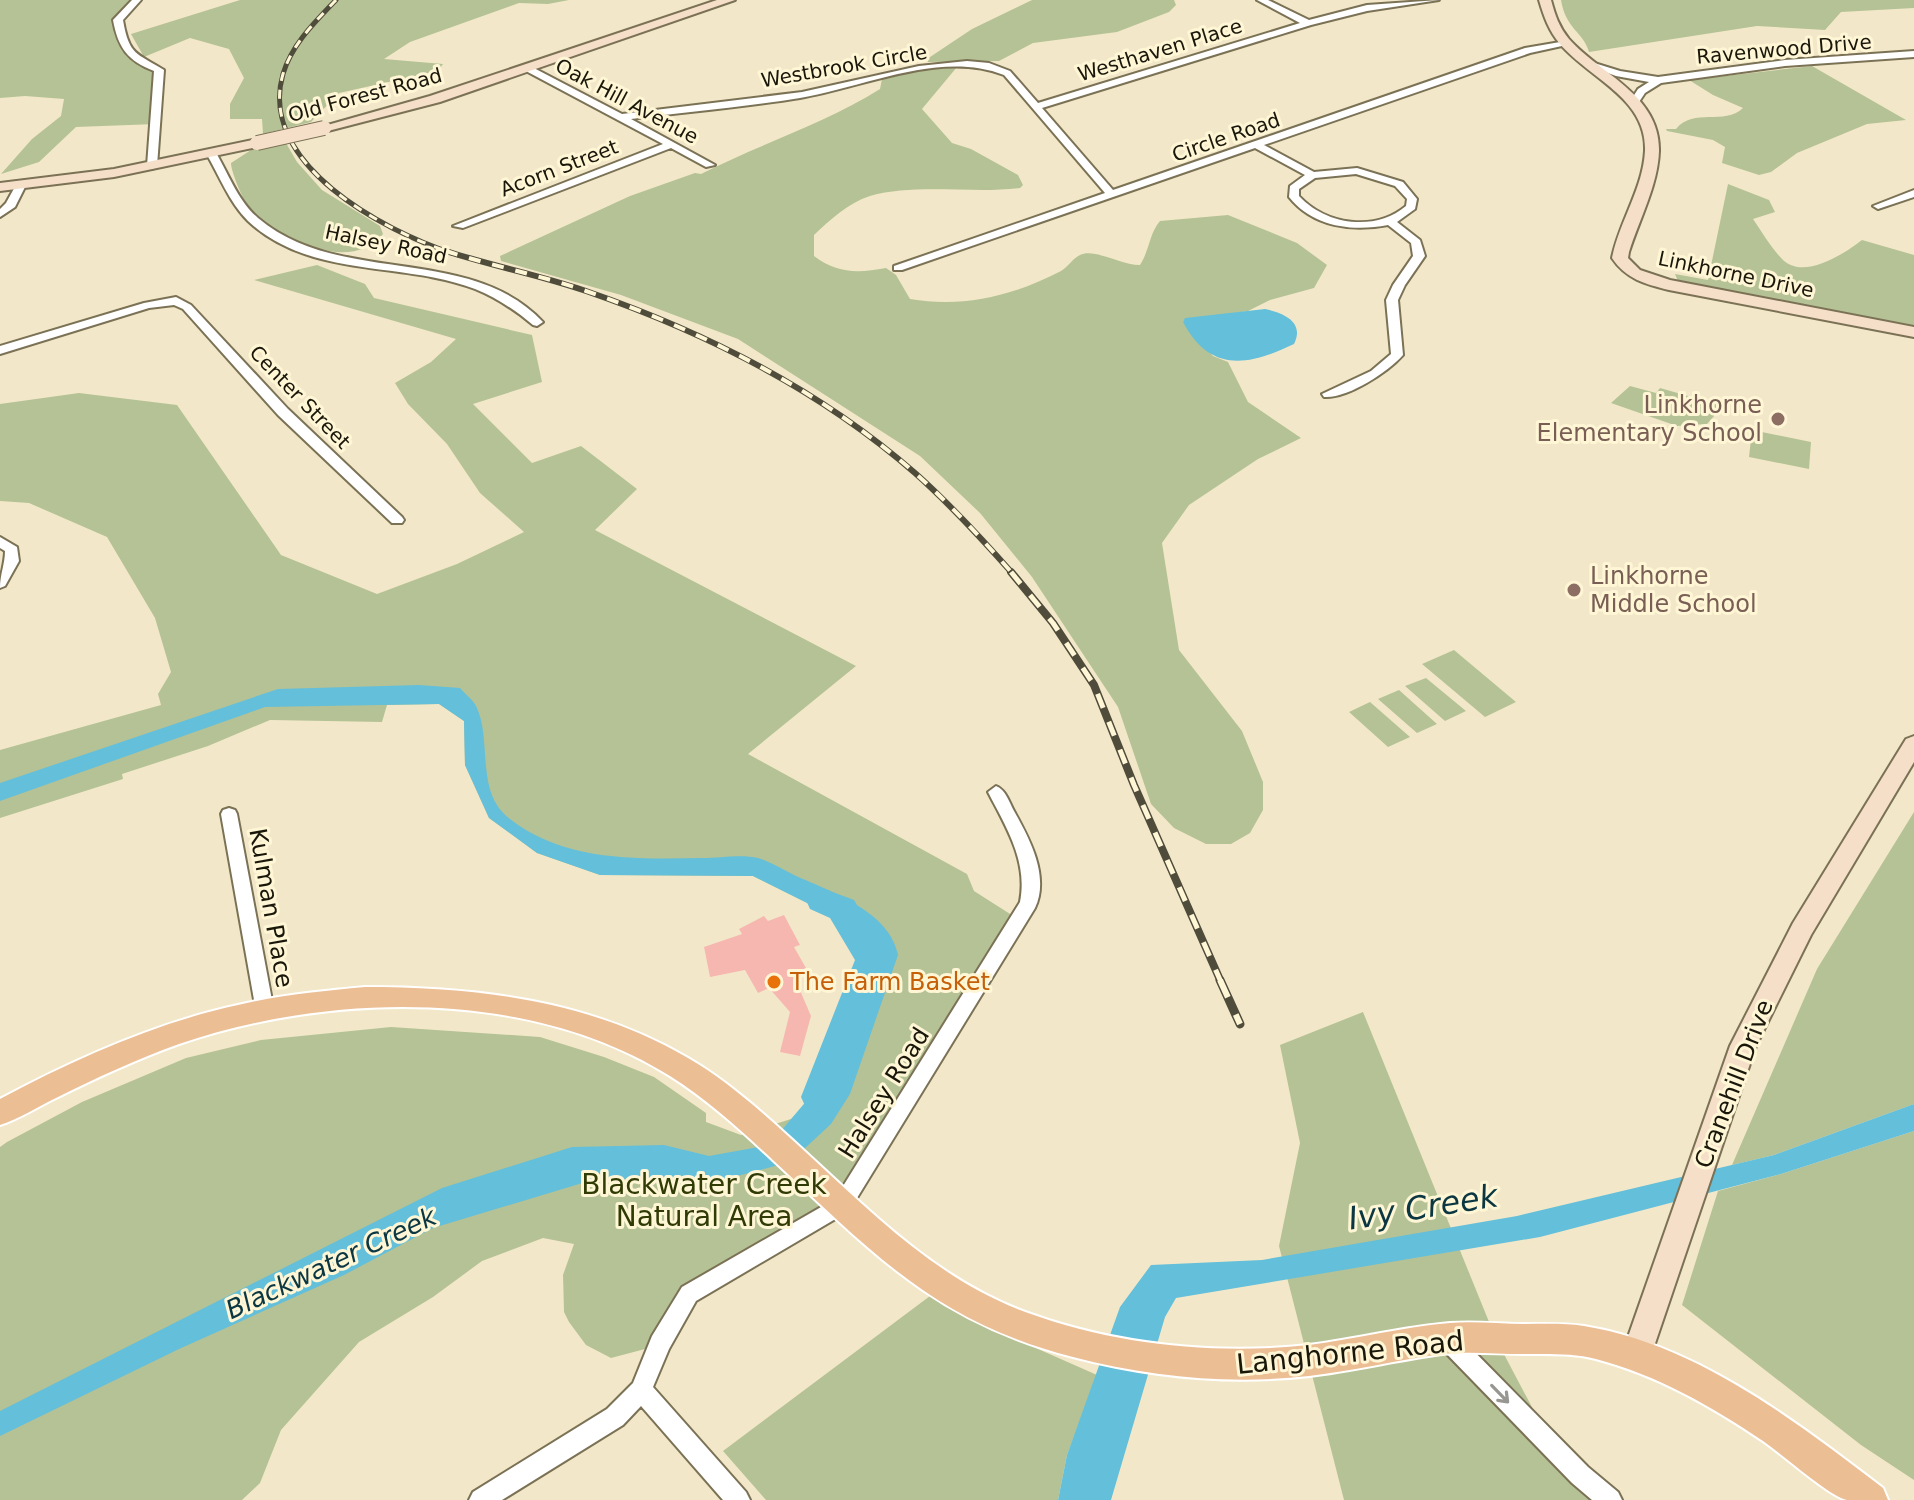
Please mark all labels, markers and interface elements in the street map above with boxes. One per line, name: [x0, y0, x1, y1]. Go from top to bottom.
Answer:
street label: Westhaven Place: [1075, 14, 1245, 86]
street label: Ravenwood Drive: [1695, 29, 1873, 69]
street label: Westbrook Circle: [759, 40, 929, 92]
street label: Oak Hill Avenue: [551, 53, 703, 149]
street label: Old Forest Road: [285, 63, 445, 127]
street label: Circle Road: [1169, 107, 1283, 167]
street label: Acorn Street: [497, 134, 621, 201]
street label: Halsey Road: [323, 219, 449, 269]
street label: Linkhorne Drive: [1656, 246, 1816, 302]
street label: Center Street: [245, 340, 355, 454]
place label: Linkhorne Elementary School: [1537, 391, 1762, 447]
marker: Linkhorne Elementary School: [1769, 410, 1787, 428]
place label: Linkhorne Middle School: [1590, 562, 1757, 618]
marker: Linkhorne Middle School: [1565, 581, 1583, 599]
street label: Kulman Place: [243, 826, 299, 990]
place label: The Farm Basket: [789, 968, 990, 996]
marker: The Farm Basket: [765, 973, 783, 991]
street label: Cranehill Drive: [1689, 996, 1779, 1172]
street label: Halsey Road: [833, 1023, 935, 1163]
park label: Blackwater Creek Natural Area: [581, 1168, 828, 1233]
water label: Ivy Creek: [1346, 1176, 1502, 1238]
water label: Blackwater Creek: [221, 1201, 442, 1325]
street label: Langhorne Road: [1235, 1324, 1465, 1381]
one-way arrow: [1491, 1384, 1510, 1404]

